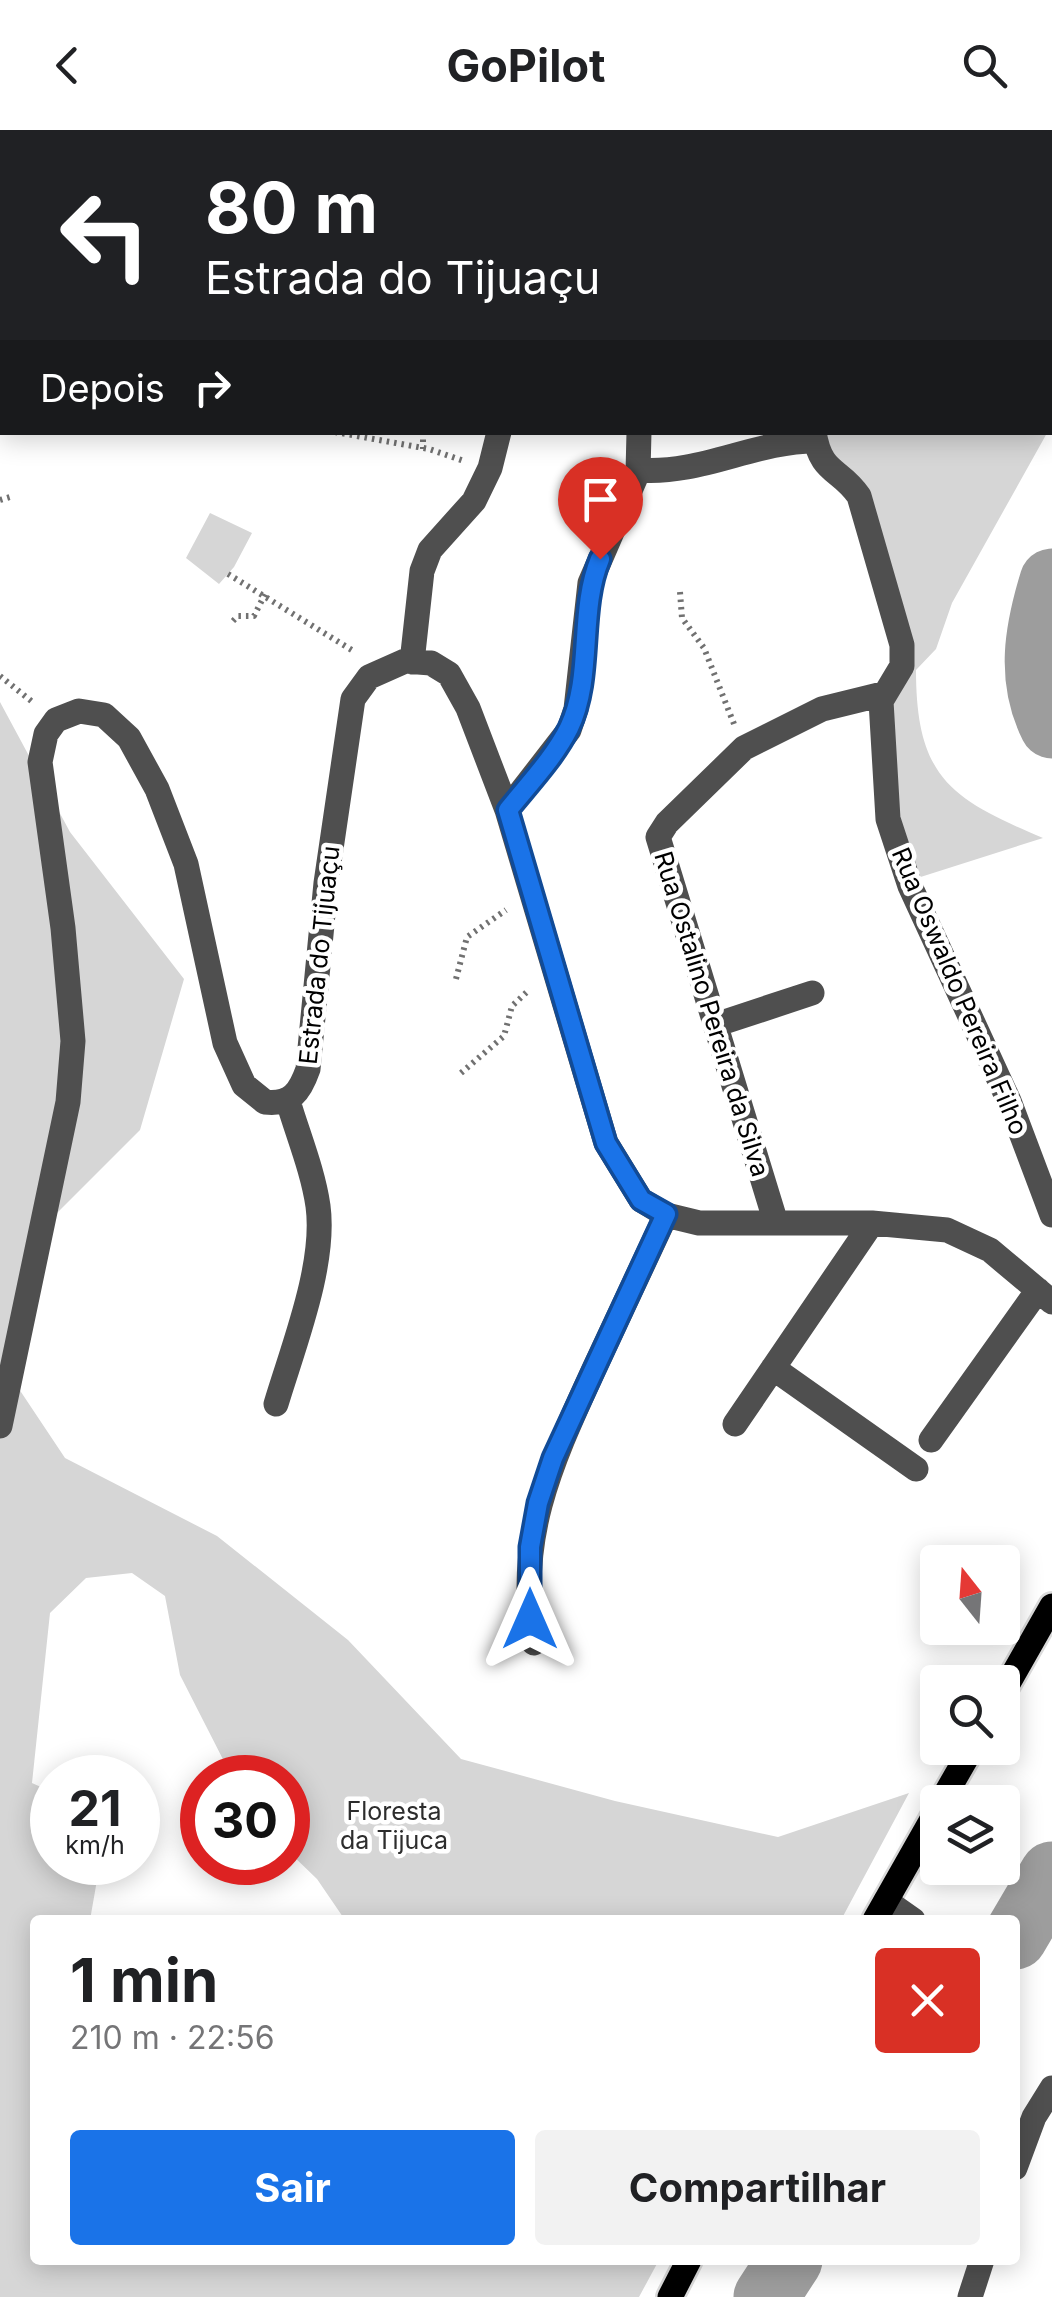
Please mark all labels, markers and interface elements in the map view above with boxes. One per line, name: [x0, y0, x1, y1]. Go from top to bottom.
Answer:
icon: back: [40, 38, 95, 93]
text: GoPilot: [447, 38, 606, 93]
icon: search: [957, 38, 1012, 93]
text: 80 m: [205, 165, 378, 250]
icon: left: [40, 170, 170, 300]
text: Estrada do Tijuaçu: [205, 250, 600, 305]
icon: right: [185, 360, 240, 415]
text: Depois: [40, 365, 165, 411]
pin: [558, 457, 643, 560]
icon: arrive: [573, 472, 628, 527]
street label: Rua Oswaldo Pereira Filho: [886, 843, 1034, 1139]
street label: Estrada do Tijuaçu: [293, 844, 345, 1066]
street label: Rua Ostalino Pereira da Silva: [648, 848, 776, 1180]
north arrow: [920, 1545, 1020, 1645]
map controls: [920, 1545, 1020, 1885]
position arrow: [478, 1567, 582, 1671]
button: search: [920, 1665, 1020, 1765]
speed limit sign: 30: [180, 1755, 310, 1885]
text: 21: [68, 1778, 122, 1838]
button: layers: [920, 1785, 1020, 1885]
park label: Floresta da Tijuca: [340, 1796, 448, 1855]
text: km/h: [65, 1830, 125, 1860]
text: 1 min: [70, 1944, 218, 2016]
button: close: [875, 1948, 980, 2053]
text: 210 m · 22:56: [70, 2018, 275, 2057]
button: Sair: [70, 2130, 515, 2245]
button: Compartilhar: [535, 2130, 980, 2245]

